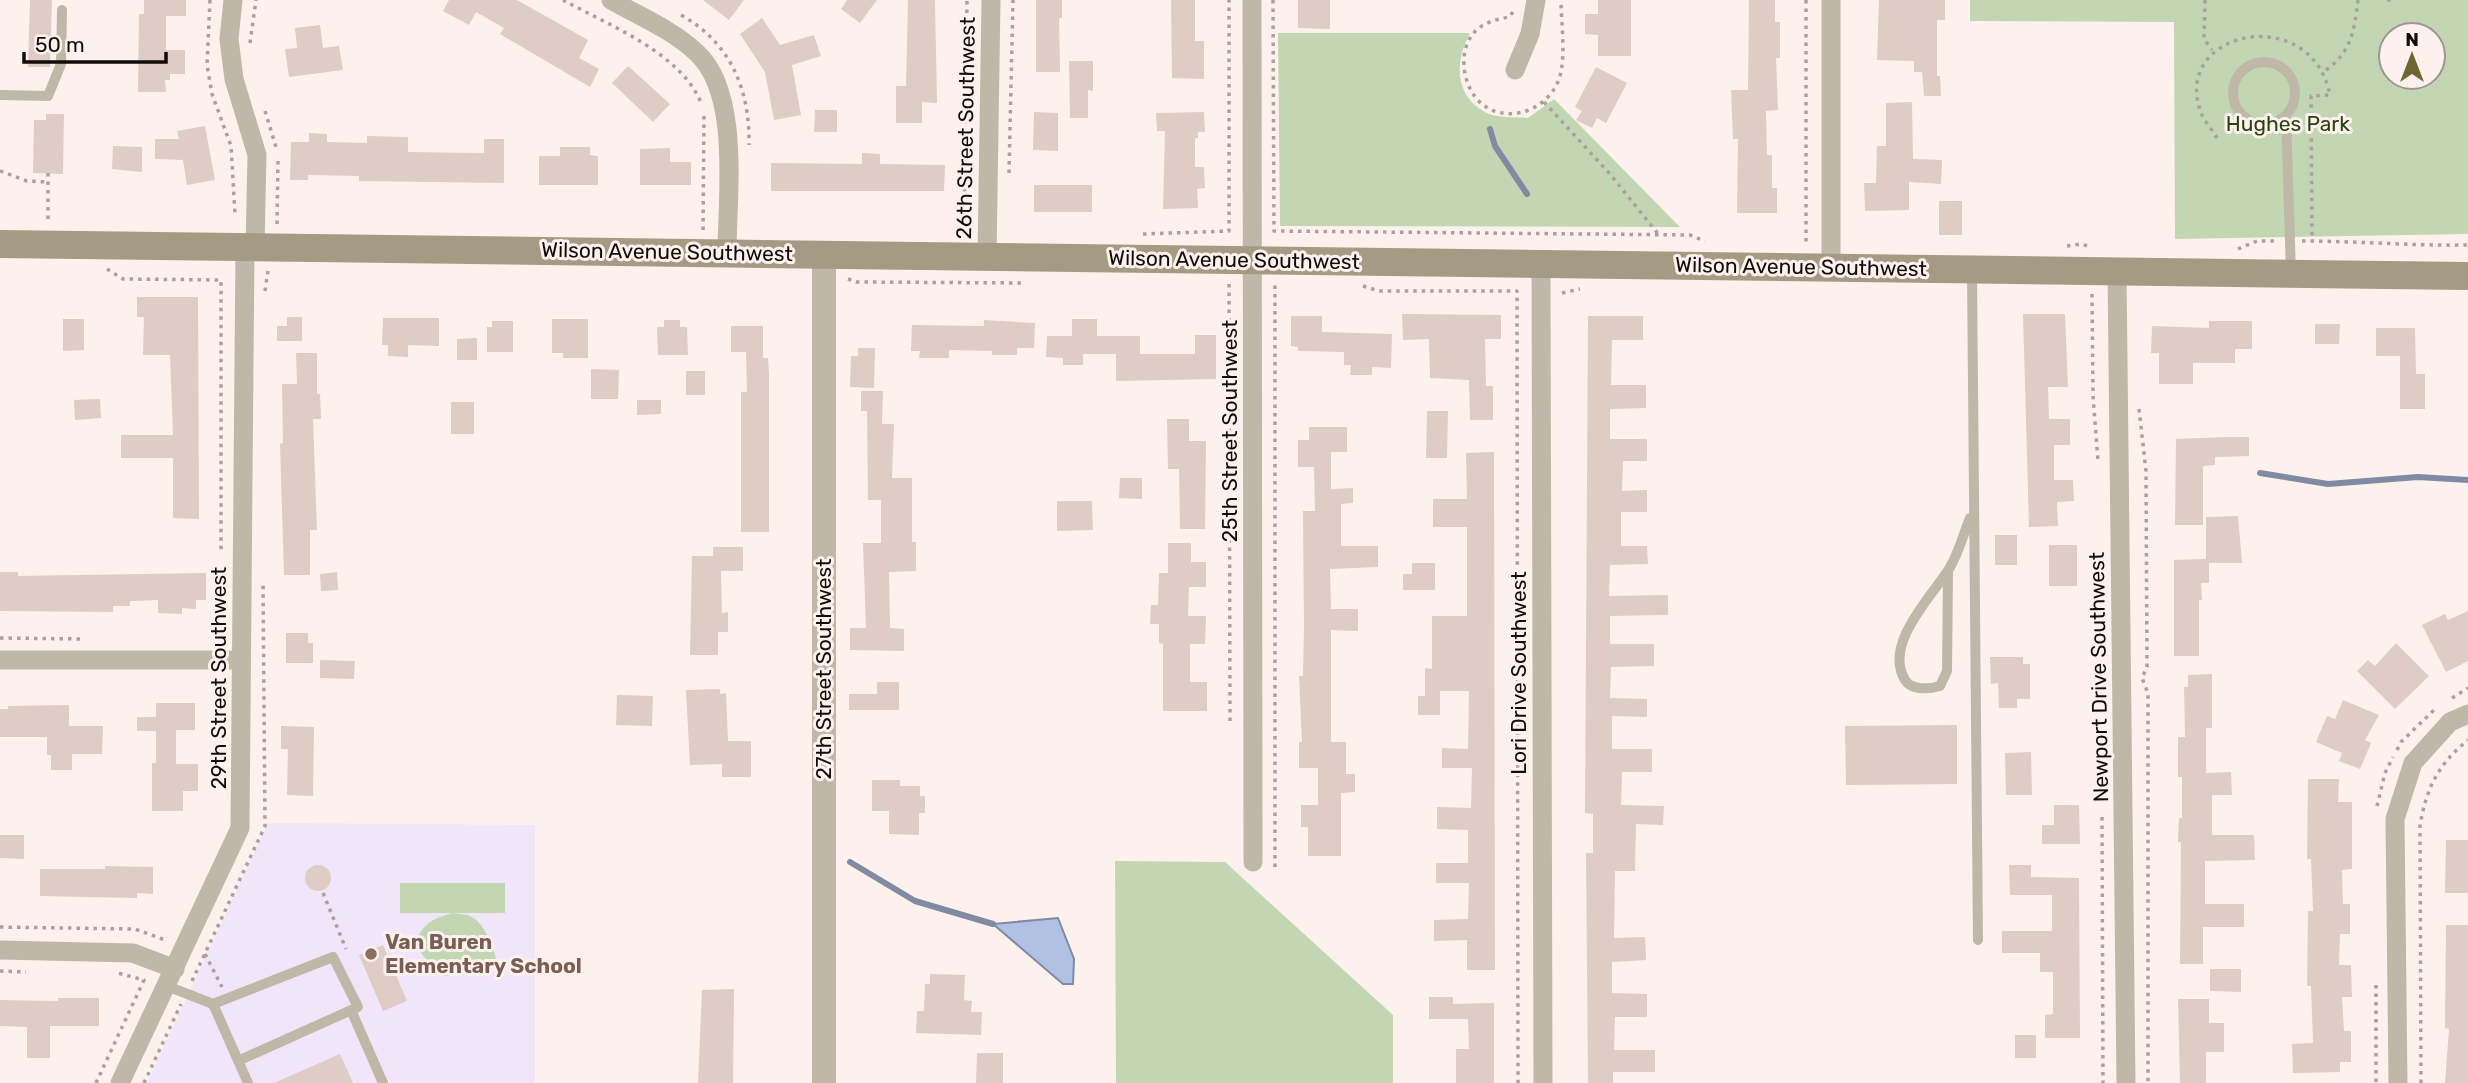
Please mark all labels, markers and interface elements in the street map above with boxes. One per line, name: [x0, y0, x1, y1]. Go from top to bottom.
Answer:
street label: 26th Street Southwest: [951, 16, 980, 240]
scale bar: [24, 21, 166, 65]
north arrow: [2377, 21, 2447, 91]
text: N: [2405, 28, 2419, 51]
text: 50 m: [35, 32, 85, 57]
park label: Hughes Park: [2226, 111, 2350, 136]
street label: Wilson Avenue Southwest: [541, 237, 793, 266]
street label: Wilson Avenue Southwest: [1108, 245, 1360, 274]
street label: Wilson Avenue Southwest: [1675, 252, 1927, 281]
street label: 25th Street Southwest: [1217, 320, 1242, 542]
street label: Newport Drive Southwest: [2084, 552, 2113, 802]
street label: 27th Street Southwest: [811, 559, 836, 779]
street label: 29th Street Southwest: [206, 567, 231, 789]
street label: Lori Drive Southwest: [1506, 571, 1531, 775]
place label: Van Buren Elementary School: [385, 929, 582, 978]
marker: Van Buren Elementary School: [363, 946, 379, 962]

